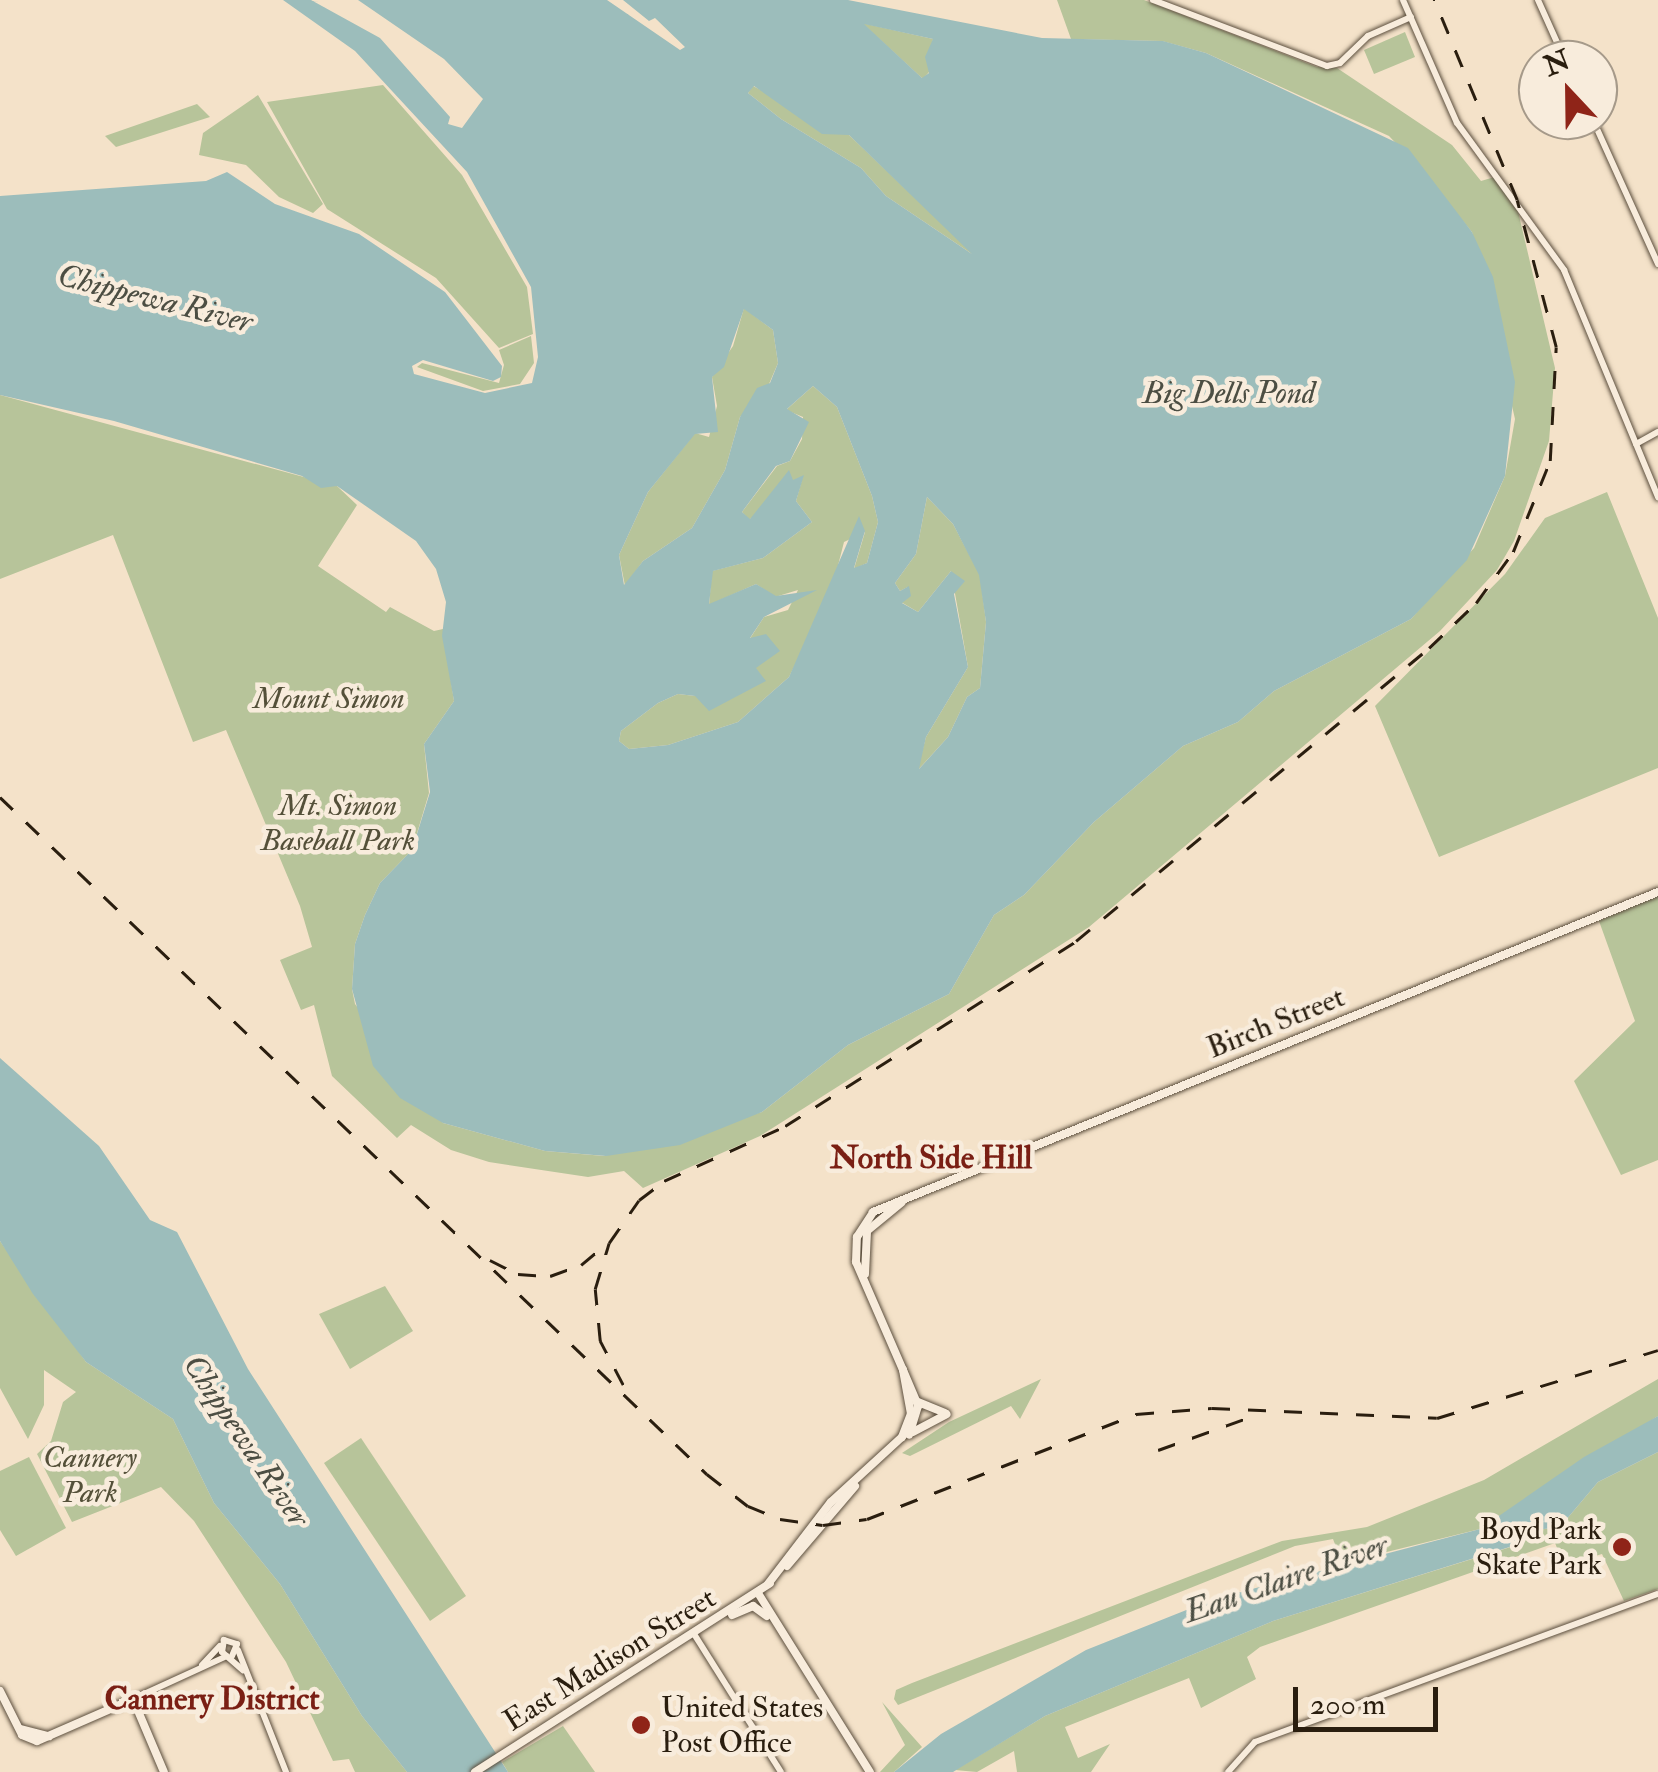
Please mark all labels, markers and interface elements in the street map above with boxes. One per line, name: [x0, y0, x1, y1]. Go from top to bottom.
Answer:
north arrow: [1518, 40, 1618, 140]
text: N: [1539, 43, 1575, 85]
water label: Chippewa River: [54, 256, 256, 342]
water label: Big Dells Pond: [1142, 374, 1316, 412]
park label: Mount Simon: [253, 681, 405, 717]
park label: Mt. Simon Baseball Park: [261, 788, 415, 858]
street label: Birch Street: [1202, 979, 1350, 1067]
district label: North Side Hill: [830, 1139, 1032, 1177]
water label: Chippewa River: [174, 1348, 318, 1534]
park label: Cannery Park: [43, 1440, 137, 1510]
place label: Boyd Park Skate Park: [1476, 1512, 1602, 1582]
water label: Eau Claire River: [1179, 1526, 1393, 1632]
marker: Boyd Park Skate Park: [1611, 1536, 1633, 1558]
street label: East Madison Street: [497, 1580, 723, 1740]
scale bar: [1298, 1667, 1443, 1729]
district label: Cannery District: [104, 1680, 320, 1718]
text: 200 m: [1310, 1686, 1386, 1723]
place label: United States Post Office: [661, 1690, 823, 1760]
marker: United States Post Office: [630, 1714, 652, 1736]

